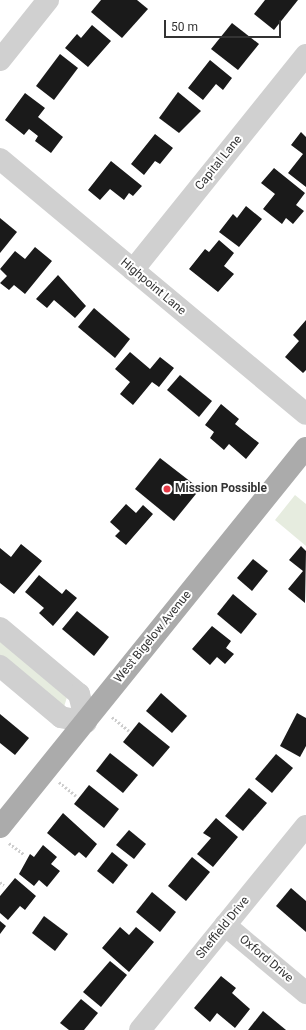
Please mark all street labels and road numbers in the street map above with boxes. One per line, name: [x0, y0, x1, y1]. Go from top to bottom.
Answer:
street label: Capital Lane: [193, 133, 245, 193]
street label: Highpoint Lane: [117, 256, 189, 318]
street label: West Bigelow Avenue: [111, 588, 195, 686]
street label: Sheffield Drive: [193, 894, 253, 962]
street label: Oxford Drive: [236, 932, 296, 986]

